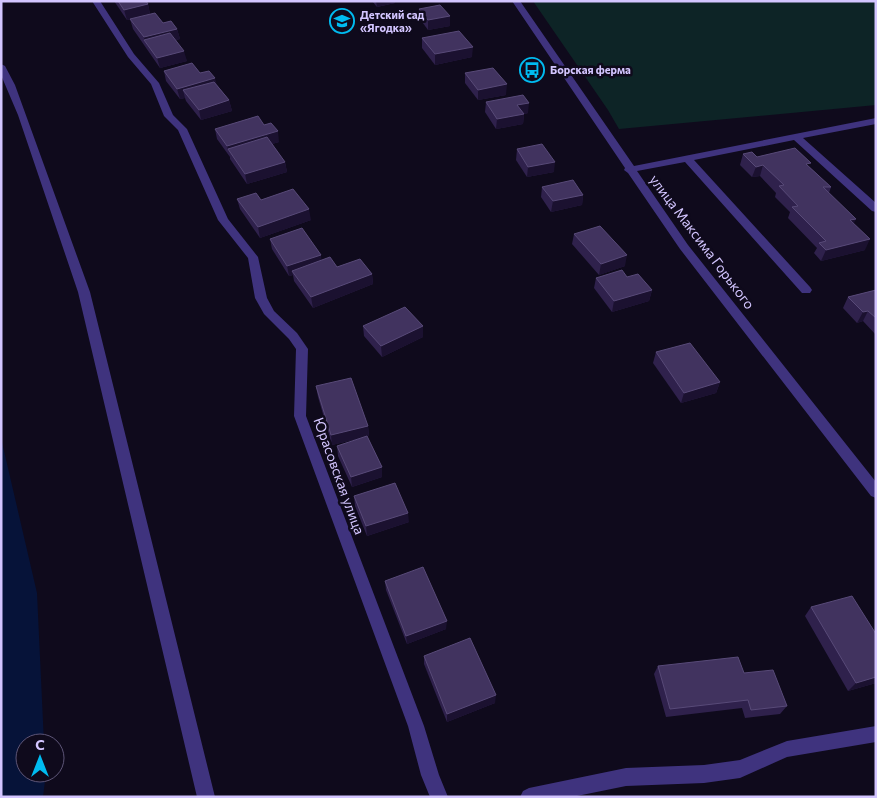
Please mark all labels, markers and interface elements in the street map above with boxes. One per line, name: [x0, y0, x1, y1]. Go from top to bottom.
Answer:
school or university icon: Детский сад «Ягодка»: [329, 8, 355, 34]
place label: Детский сад «Ягодка»: [360, 8, 425, 34]
bus stop icon: Борская ферма: [519, 57, 545, 83]
place label: Борская ферма: [550, 63, 631, 76]
street label: улица Максима Горького: [646, 171, 759, 312]
street label: Юрасовская улица: [310, 415, 369, 537]
north arrow: [15, 733, 65, 783]
text: С: [35, 736, 45, 753]

